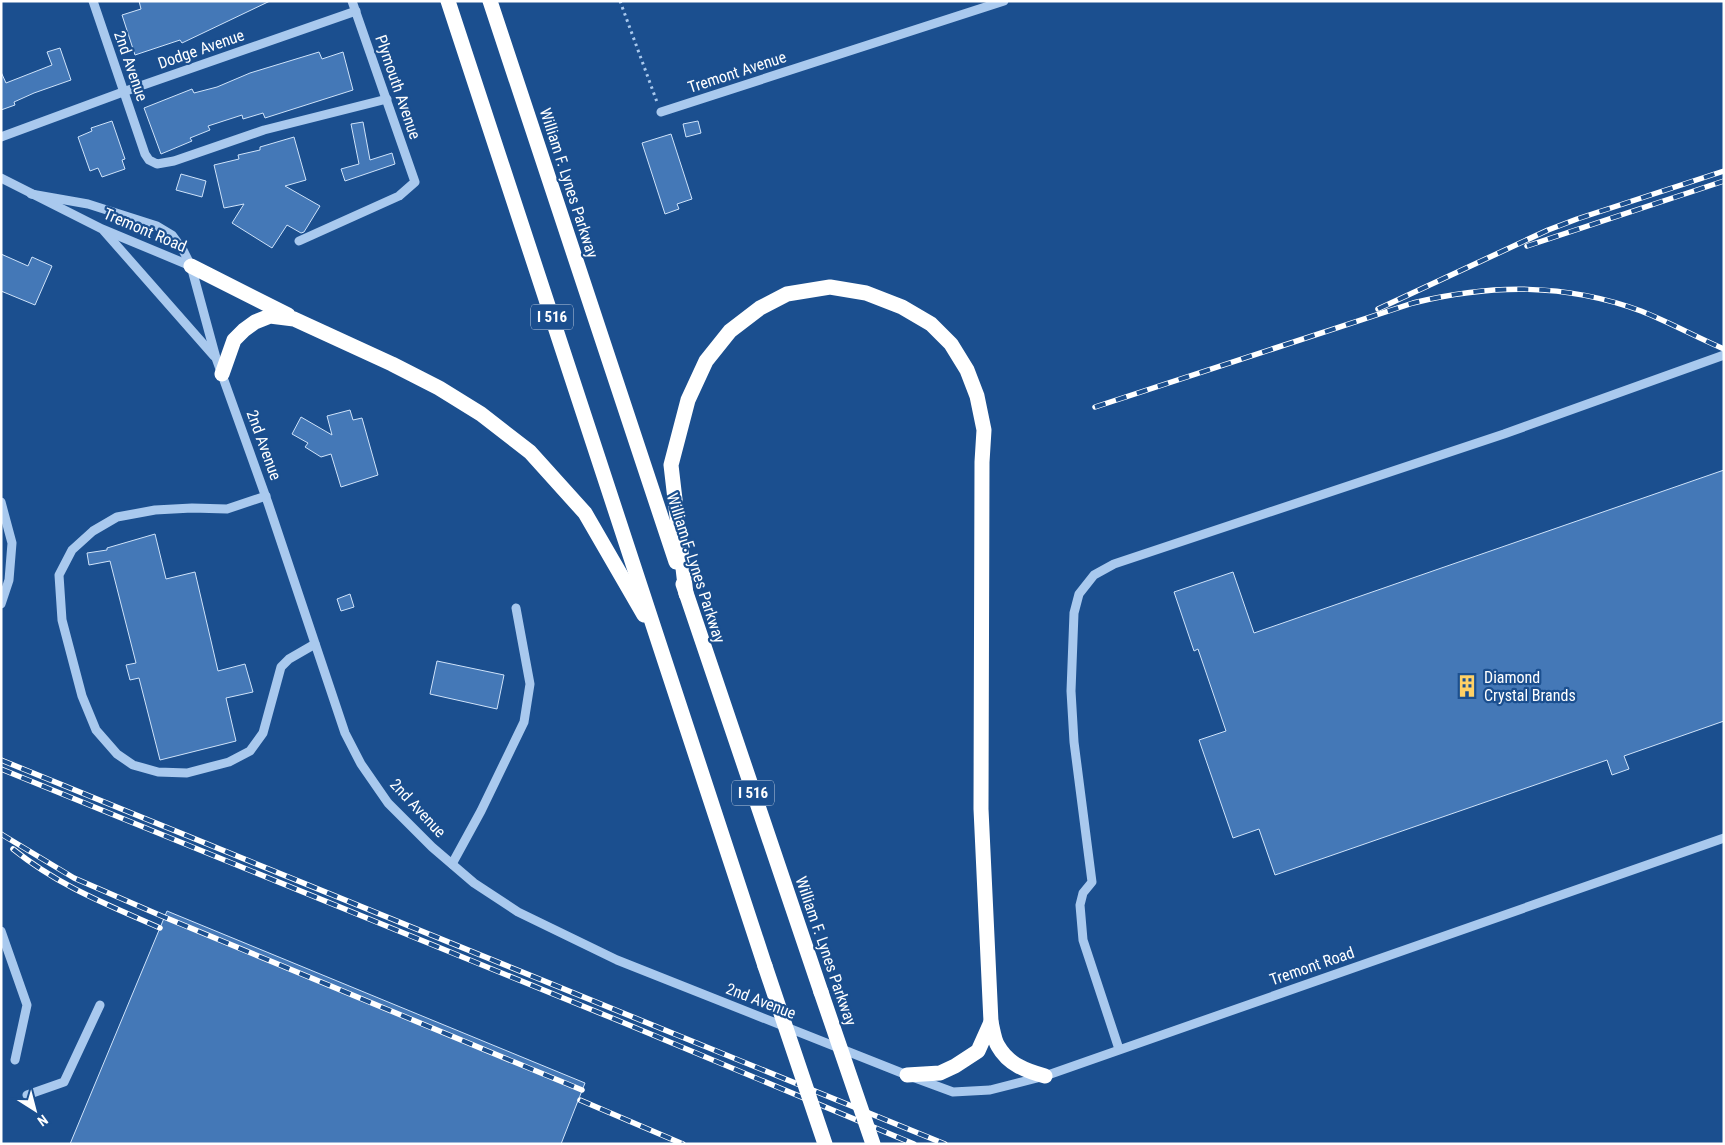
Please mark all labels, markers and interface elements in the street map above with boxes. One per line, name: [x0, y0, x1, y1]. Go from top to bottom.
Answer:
street label: Dodge Avenue: [155, 25, 247, 73]
street label: 2nd Avenue: [110, 28, 152, 104]
street label: Plymouth Avenue: [371, 32, 425, 142]
street label: Tremont Avenue: [685, 47, 789, 97]
street label: William F. Lynes Parkway: [536, 106, 602, 261]
street label: Tremont Road: [101, 204, 189, 256]
road number: I 516: [531, 304, 573, 330]
street label: 2nd Avenue: [243, 407, 285, 483]
street label: William F. Lynes Parkway: [663, 491, 729, 646]
place label: Diamond Crystal Brands: [1484, 668, 1576, 705]
building icon: Diamond Crystal Brands: [1454, 673, 1480, 699]
street label: 2nd Avenue: [386, 775, 450, 841]
road number: I 516: [732, 780, 774, 806]
street label: William F. Lynes Parkway: [792, 874, 861, 1028]
street label: Tremont Road: [1267, 943, 1357, 989]
street label: 2nd Avenue: [723, 979, 799, 1023]
north arrow: [10, 1085, 60, 1135]
text: N: [34, 1112, 51, 1130]

